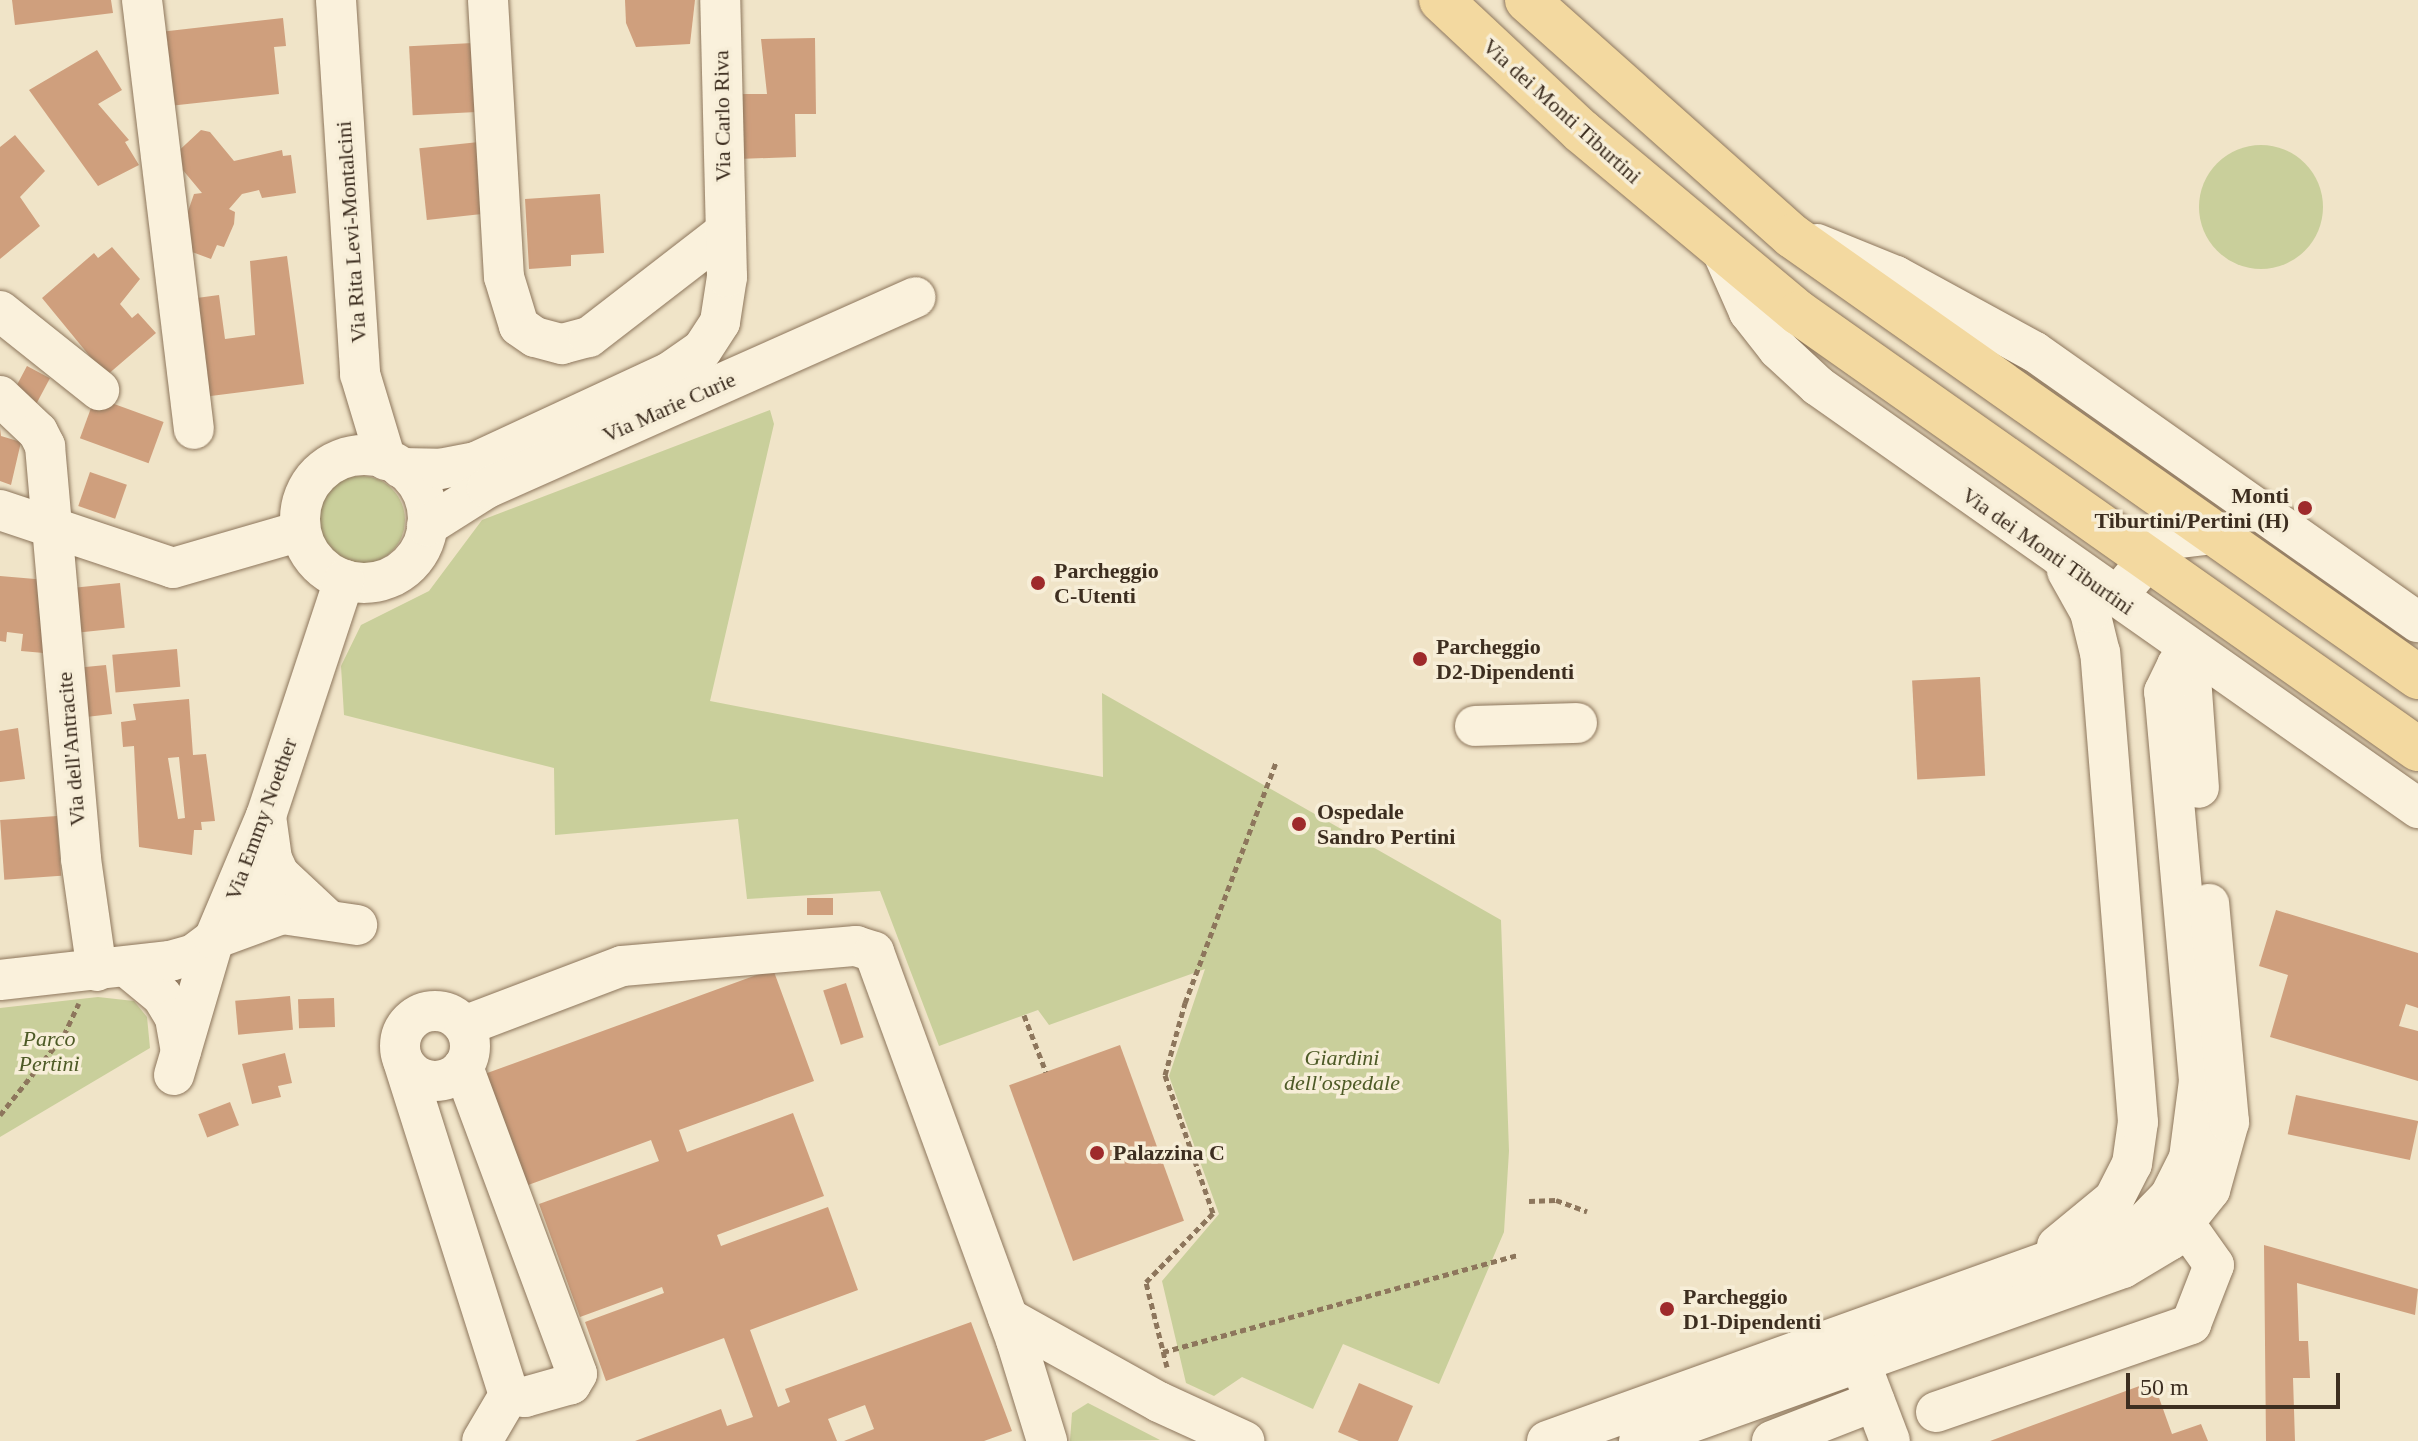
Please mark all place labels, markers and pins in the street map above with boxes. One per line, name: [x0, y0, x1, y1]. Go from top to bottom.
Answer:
place label: Monti Tiburtini/Pertini (H): [2094, 482, 2289, 534]
marker: Monti Tiburtini/Pertini (H): [2296, 499, 2314, 517]
place label: Parcheggio C-Utenti: [1054, 557, 1159, 608]
marker: Parcheggio C-Utenti: [1029, 574, 1047, 592]
place label: Parcheggio D2-Dipendenti: [1436, 633, 1574, 684]
marker: Parcheggio D2-Dipendenti: [1411, 650, 1429, 668]
place label: Ospedale Sandro Pertini: [1317, 798, 1455, 850]
marker: Ospedale Sandro Pertini: [1288, 813, 1310, 835]
place label: Palazzina C: [1113, 1140, 1225, 1166]
marker: Palazzina C: [1088, 1144, 1106, 1162]
place label: Parcheggio D1-Dipendenti: [1683, 1283, 1821, 1334]
marker: Parcheggio D1-Dipendenti: [1658, 1300, 1676, 1318]

